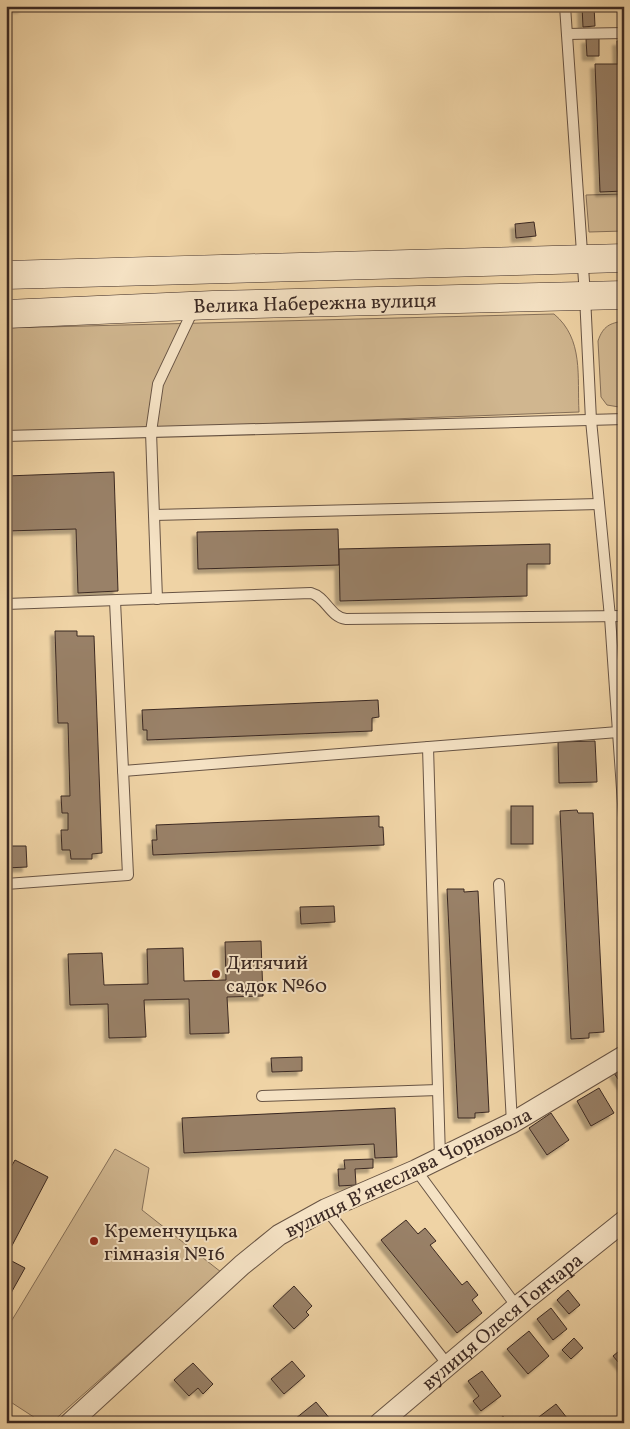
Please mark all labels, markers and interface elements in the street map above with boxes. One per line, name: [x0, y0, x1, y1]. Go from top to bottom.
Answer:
street label: Велика Набережна вулиця: [193, 288, 437, 322]
place label: Дитячий садок №60: [226, 950, 327, 1001]
marker: Дитячий садок №60: [210, 968, 222, 980]
street label: вулиця Вʼячеслава Чорновола: [281, 1102, 537, 1246]
place label: Кременчуцька гімназія №16: [104, 1218, 238, 1269]
marker: Кременчуцька гімназія №16: [88, 1235, 100, 1247]
street label: вулиця Олеся Гончара: [416, 1247, 590, 1398]

